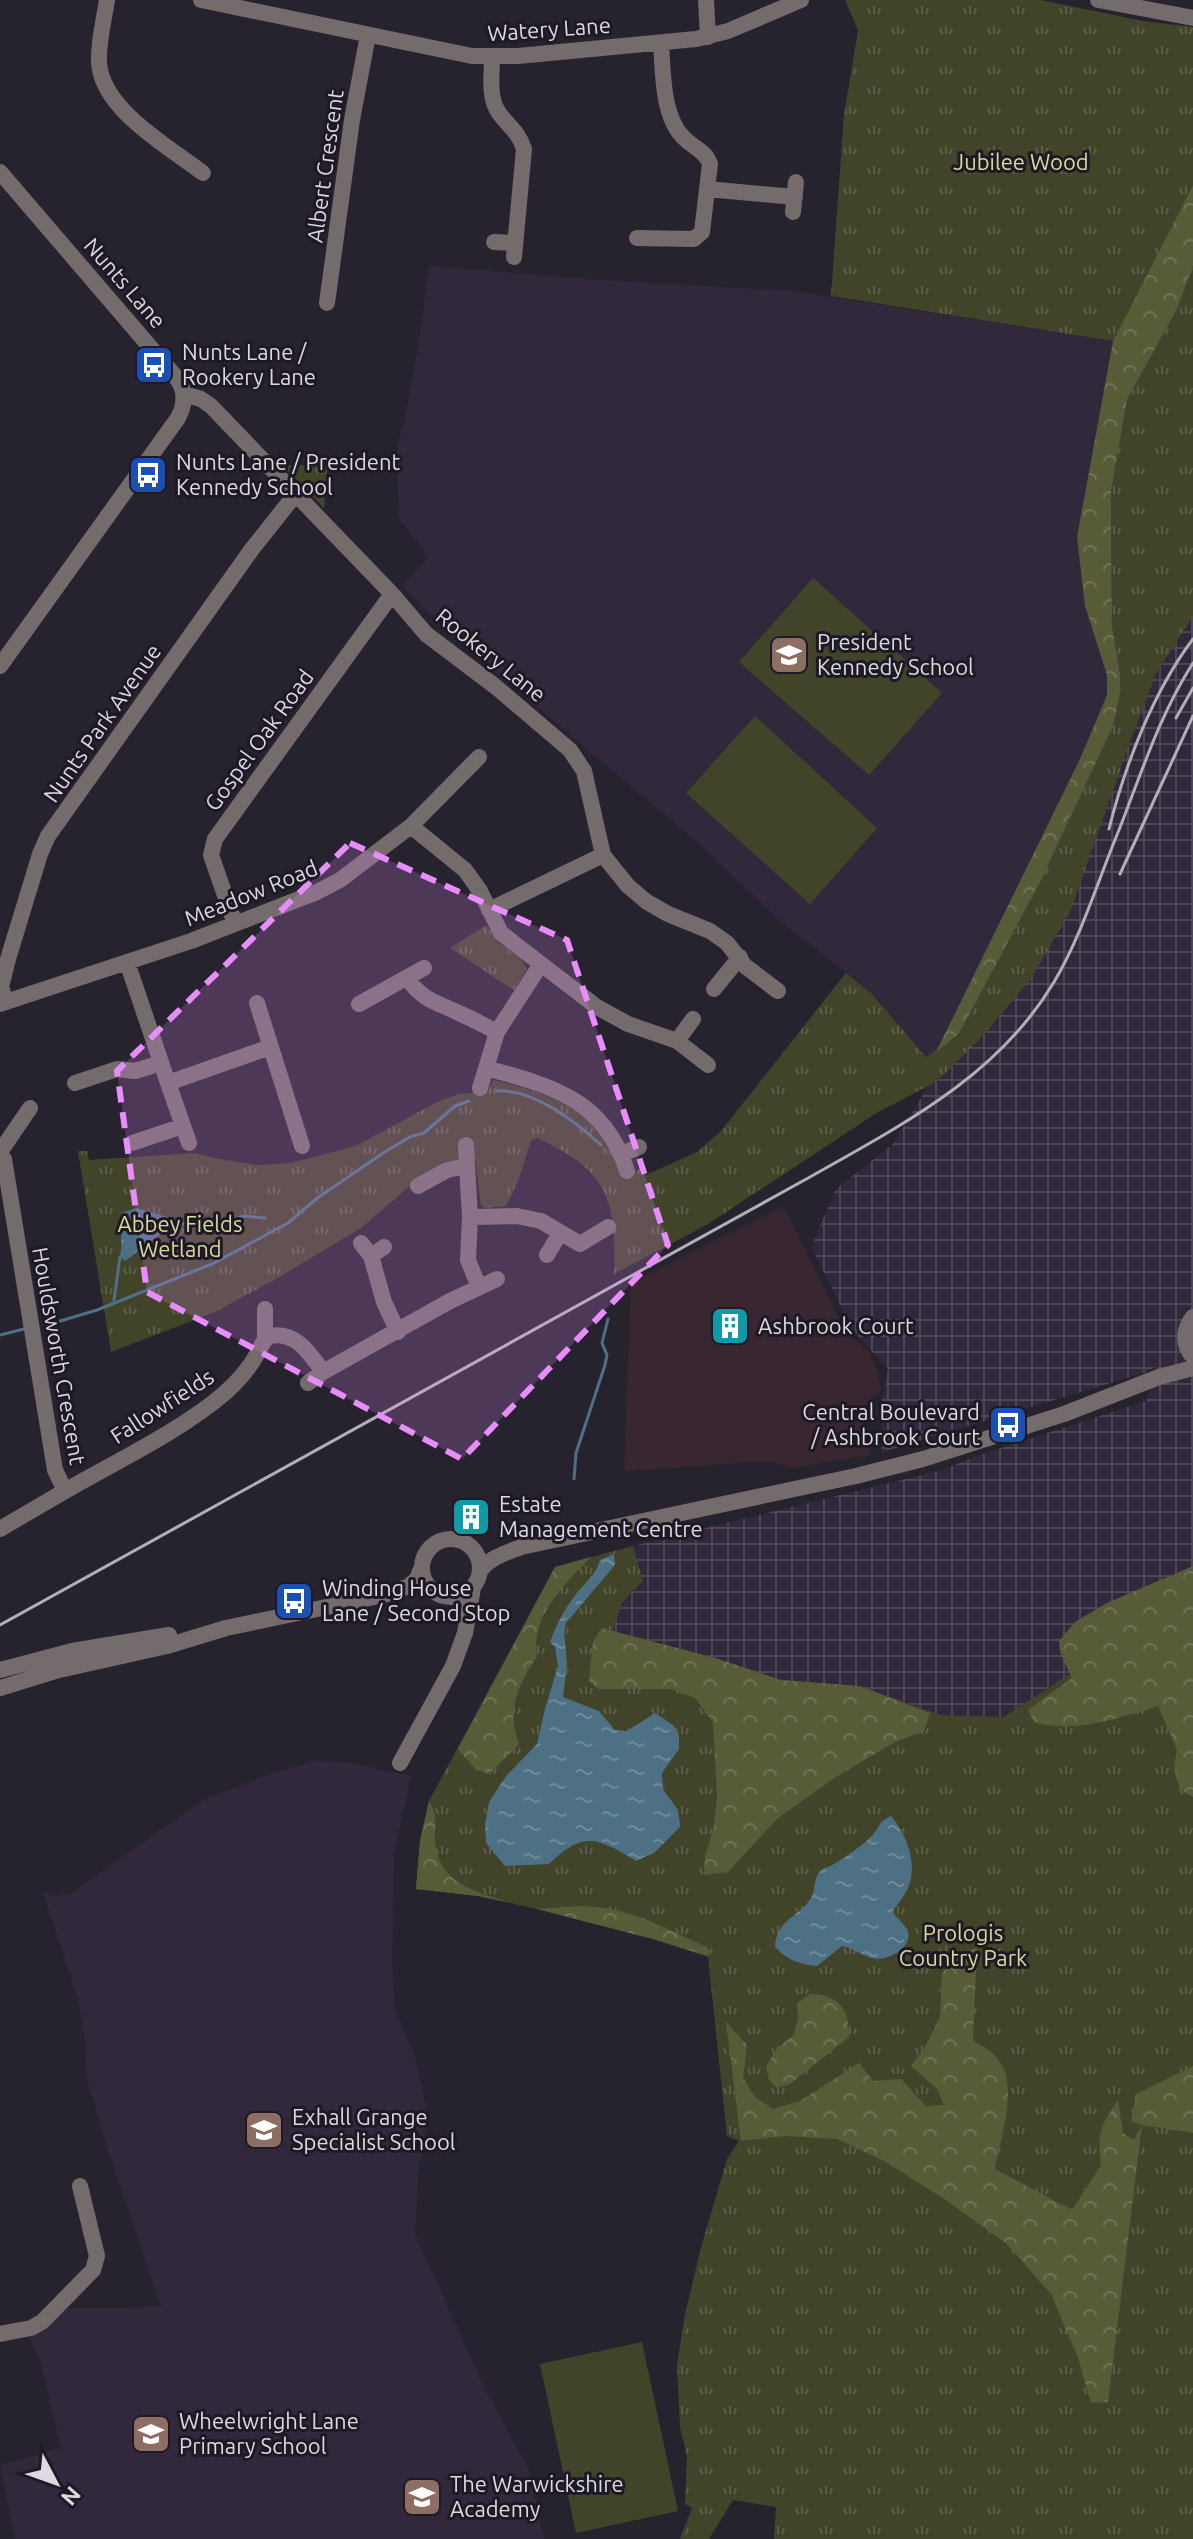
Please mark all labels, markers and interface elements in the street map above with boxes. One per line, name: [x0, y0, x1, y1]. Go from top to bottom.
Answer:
street label: Watery Lane: [486, 12, 612, 45]
street label: Albert Crescent: [301, 88, 348, 244]
park label: Jubilee Wood: [953, 149, 1089, 174]
street label: Nunts Lane: [79, 232, 171, 333]
place label: Nunts Lane / Rookery Lane: [182, 339, 316, 389]
bus stop icon: Nunts Lane / Rookery Lane: [133, 344, 175, 386]
place label: Nunts Lane / President Kennedy School: [176, 449, 401, 499]
bus stop icon: Nunts Lane / President Kennedy School: [127, 454, 169, 496]
street label: Rookery Lane: [431, 603, 551, 706]
place label: President Kennedy School: [817, 629, 974, 679]
school or university icon: President Kennedy School: [768, 634, 810, 676]
street label: Nunts Park Avenue: [38, 639, 165, 806]
street label: Gospel Oak Road: [199, 664, 318, 815]
street label: Meadow Road: [181, 855, 321, 931]
park label: Abbey Fields Wetland: [117, 1211, 243, 1261]
street label: Houldsworth Crescent: [28, 1245, 91, 1467]
building icon: Ashbrook Court: [709, 1305, 751, 1347]
place label: Ashbrook Court: [758, 1313, 914, 1338]
street label: Fallowfields: [106, 1363, 218, 1448]
place label: Central Boulevard / Ashbrook Court: [802, 1399, 980, 1449]
bus stop icon: Central Boulevard / Ashbrook Court: [987, 1404, 1029, 1446]
place label: Estate Management Centre: [499, 1491, 703, 1541]
building icon: Estate Management Centre: [450, 1496, 492, 1538]
place label: Winding House Lane / Second Stop: [322, 1575, 510, 1625]
bus stop icon: Winding House Lane / Second Stop: [273, 1580, 315, 1622]
park label: Prologis Country Park: [899, 1920, 1027, 1970]
place label: Exhall Grange Specialist School: [292, 2104, 456, 2154]
school or university icon: Exhall Grange Specialist School: [243, 2109, 285, 2151]
place label: Wheelwright Lane Primary School: [179, 2408, 359, 2458]
school or university icon: Wheelwright Lane Primary School: [130, 2413, 172, 2455]
north arrow: [16, 2443, 96, 2523]
place label: The Warwickshire Academy: [450, 2471, 624, 2521]
school or university icon: The Warwickshire Academy: [401, 2476, 443, 2518]
text: N: [57, 2482, 86, 2511]

